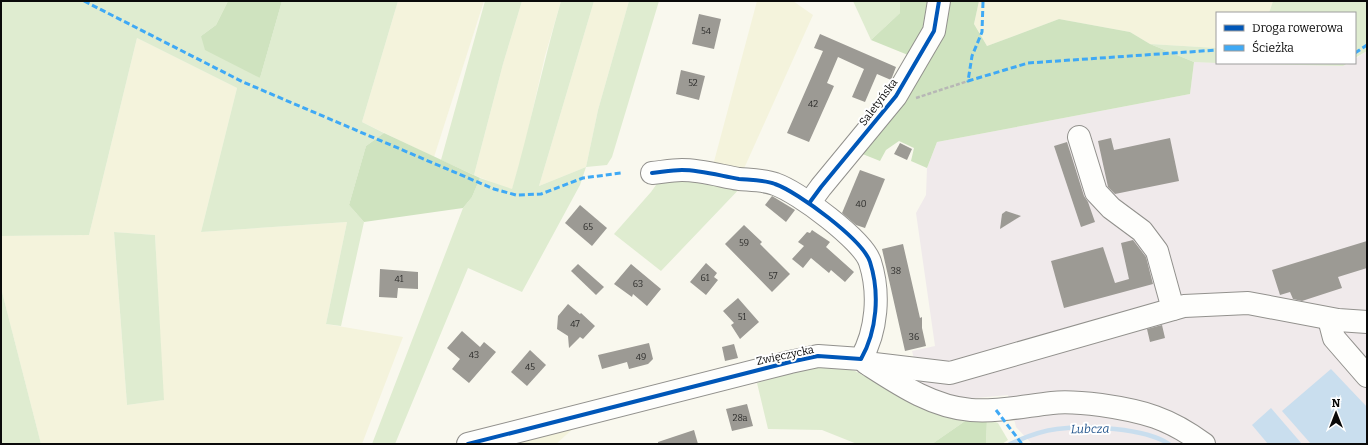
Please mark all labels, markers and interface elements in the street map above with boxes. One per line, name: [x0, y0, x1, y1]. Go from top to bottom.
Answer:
legend: [1216, 12, 1356, 64]
text: Droga rowerowa: [1252, 21, 1344, 35]
house number: 54: [701, 26, 712, 36]
text: Ścieżka: [1252, 40, 1294, 55]
street label: Saletyńska: [857, 76, 900, 128]
house number: 52: [688, 78, 698, 88]
house number: 42: [808, 99, 818, 109]
house number: 40: [855, 199, 867, 209]
house number: 65: [583, 222, 593, 232]
house number: 59: [739, 238, 749, 248]
house number: 38: [891, 266, 901, 276]
house number: 57: [768, 271, 778, 281]
house number: 61: [701, 273, 710, 283]
house number: 41: [395, 274, 404, 284]
house number: 63: [633, 279, 643, 289]
house number: 51: [738, 312, 747, 322]
house number: 47: [570, 319, 580, 329]
house number: 36: [909, 332, 919, 342]
street label: Zwięczycka: [755, 343, 815, 368]
house number: 43: [469, 350, 479, 360]
house number: 49: [636, 352, 646, 362]
house number: 45: [525, 362, 535, 372]
north arrow: [1316, 393, 1356, 433]
text: N: [1332, 397, 1341, 410]
house number: 28a: [732, 413, 748, 423]
water label: Lubcza: [1070, 422, 1110, 436]

